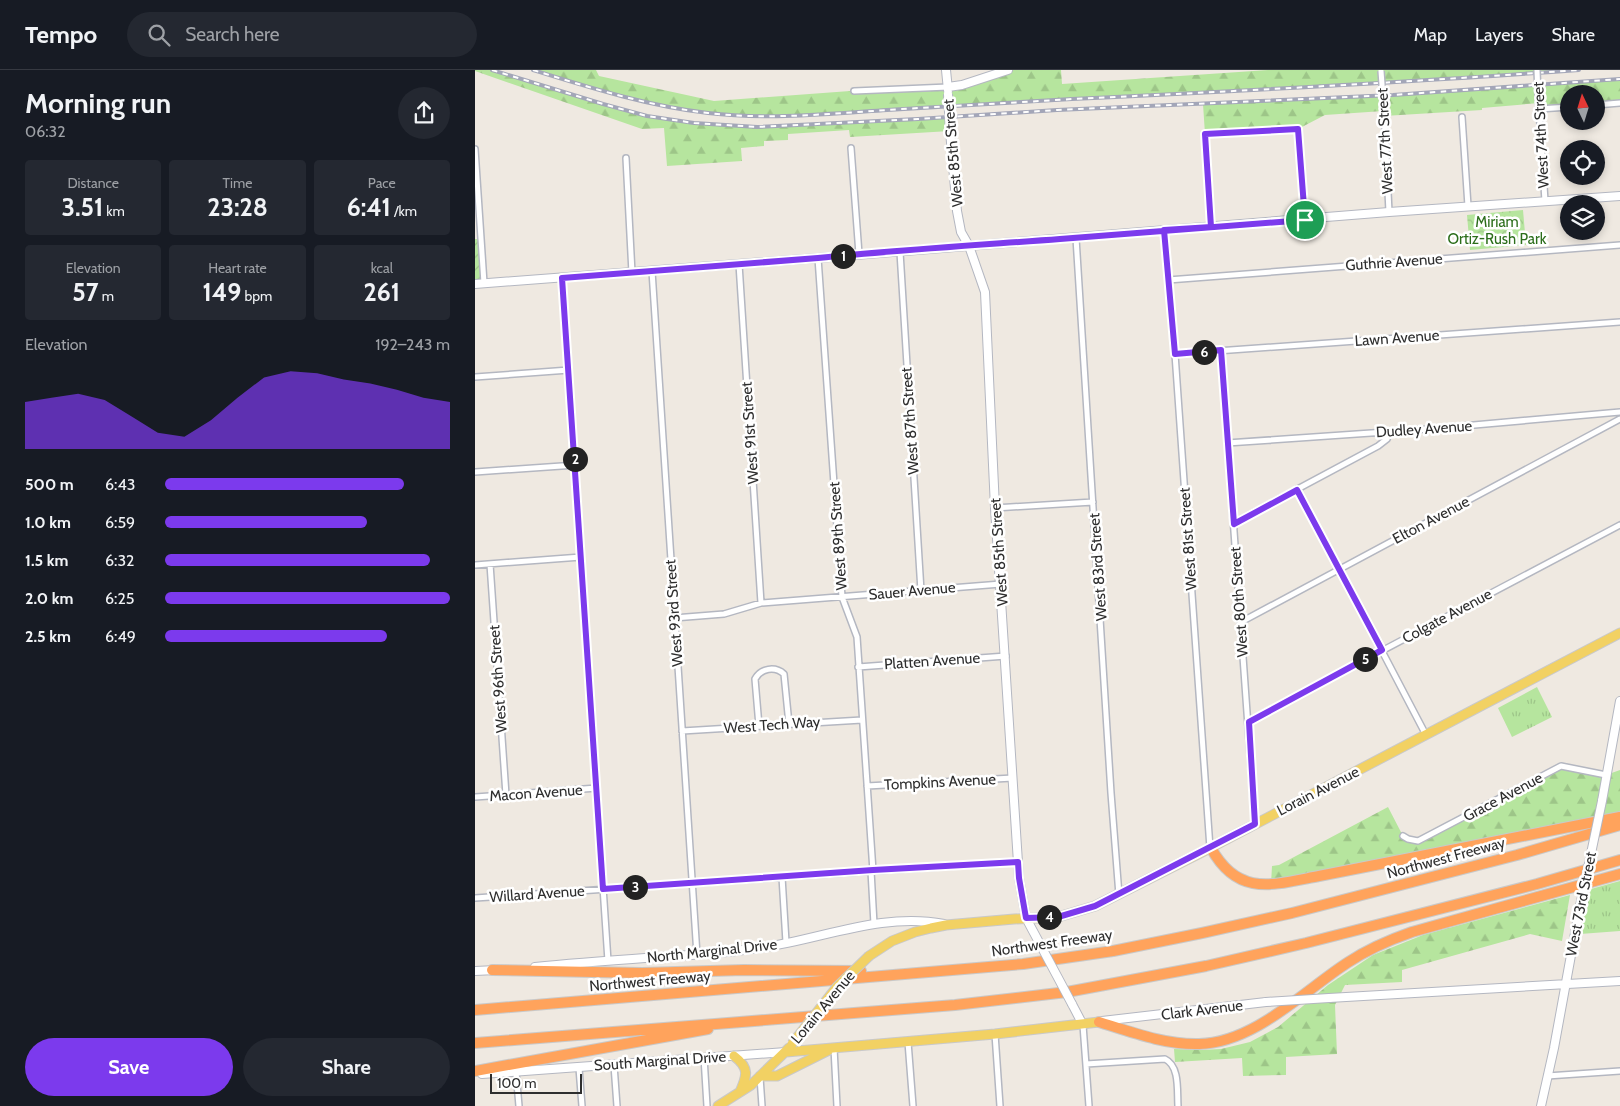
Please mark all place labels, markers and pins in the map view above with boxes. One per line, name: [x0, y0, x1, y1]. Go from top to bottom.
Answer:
pin: [1284, 199, 1326, 241]
pin: 1: [831, 244, 855, 268]
pin: 6: [1191, 340, 1217, 364]
pin: 2: [563, 446, 587, 472]
pin: 5: [1353, 646, 1377, 672]
pin: 3: [623, 874, 647, 900]
pin: 4: [1037, 904, 1061, 930]

